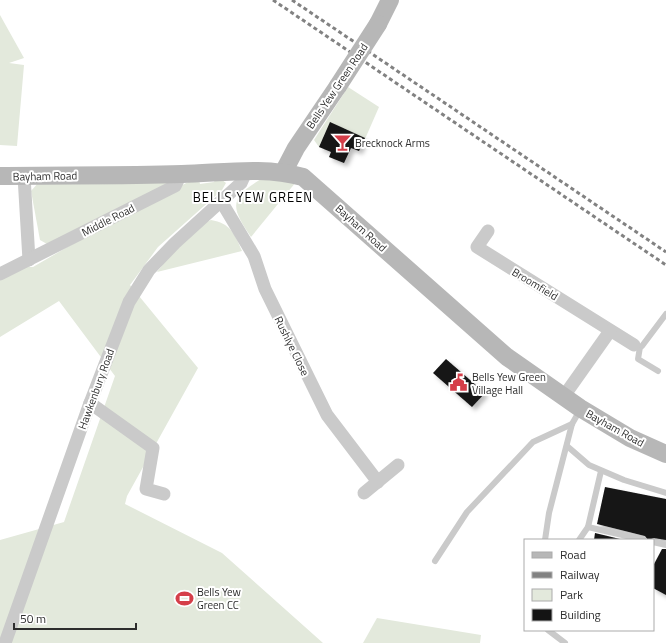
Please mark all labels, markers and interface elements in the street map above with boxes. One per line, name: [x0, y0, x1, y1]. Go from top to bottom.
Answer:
street label: Bells Yew Green Road: [302, 40, 372, 132]
bar icon: Brecknock Arms: [332, 133, 352, 153]
place label: Brecknock Arms: [355, 135, 430, 151]
street label: Bayham Road: [13, 167, 78, 185]
district label: BELLS YEW GREEN: [193, 187, 313, 207]
street label: Middle Road: [79, 200, 137, 240]
street label: Bayham Road: [332, 201, 390, 256]
street label: Broomfield: [509, 264, 561, 304]
street label: Rushlye Close: [271, 314, 313, 379]
street label: Hawkenbury Road: [74, 346, 118, 432]
place label: Bells Yew Green Village Hall: [472, 369, 546, 398]
public building icon: Bells Yew Green Village Hall: [449, 373, 469, 393]
street label: Bayham Road: [583, 405, 647, 451]
legend: [524, 539, 654, 631]
text: Road: [560, 545, 586, 564]
text: Railway: [560, 565, 600, 584]
place label: Bells Yew Green CC: [197, 584, 242, 613]
text: Park: [560, 585, 583, 604]
sports icon: Bells Yew Green CC: [174, 588, 194, 608]
scale bar: [14, 605, 136, 631]
text: Building: [560, 605, 601, 624]
text: 50 m: [20, 609, 46, 628]

